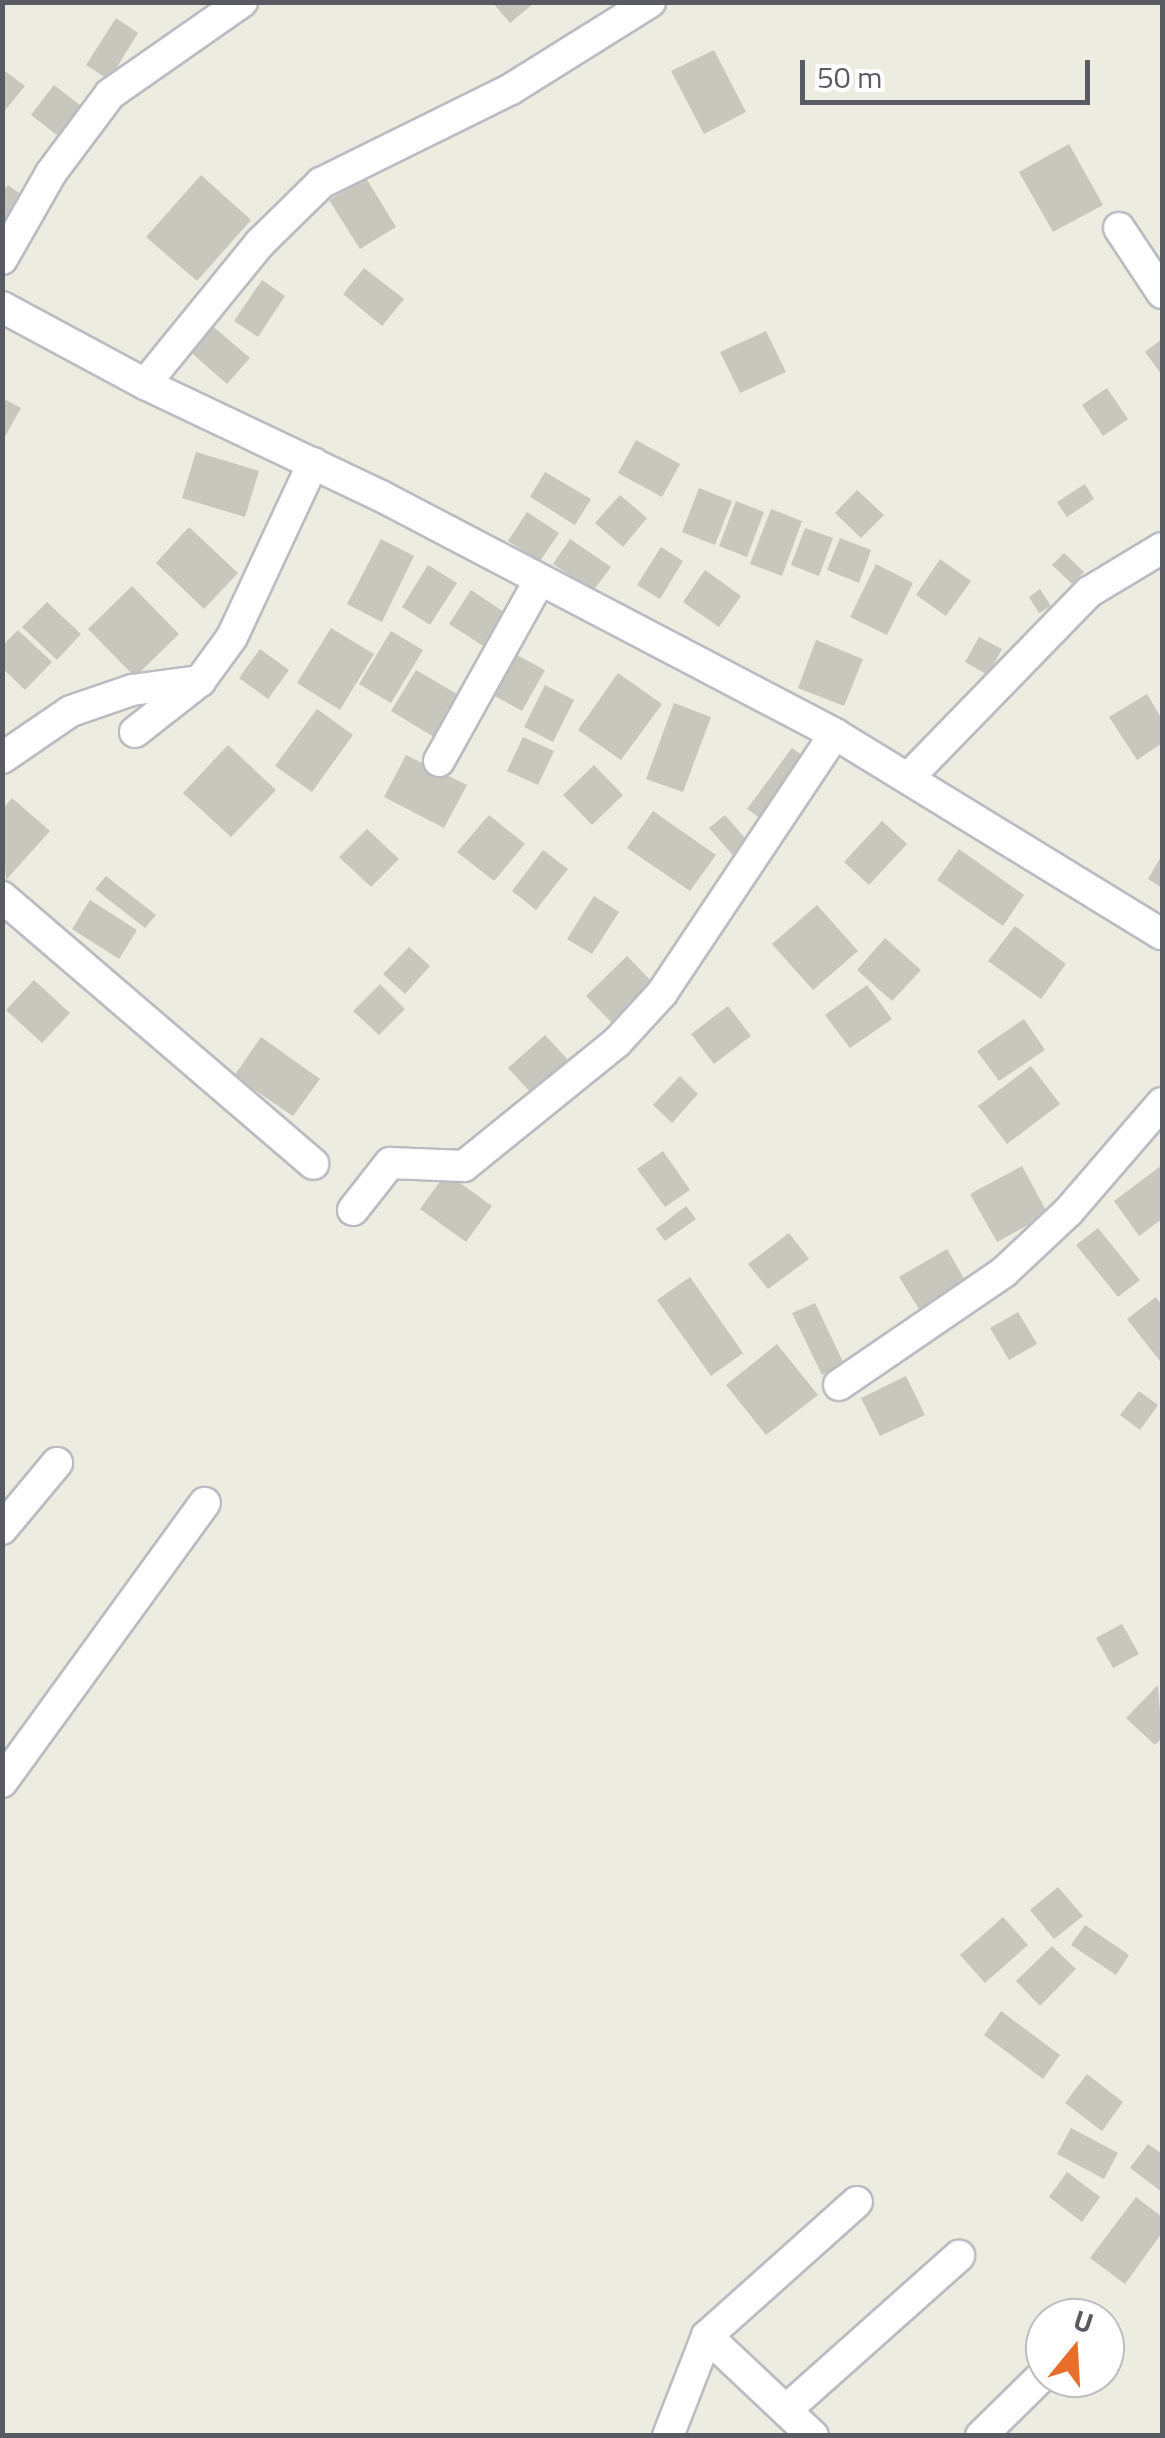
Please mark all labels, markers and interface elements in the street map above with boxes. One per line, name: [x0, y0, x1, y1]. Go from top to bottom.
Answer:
scale bar: [805, 40, 1095, 102]
text: 50 m: [817, 54, 882, 100]
north arrow: [1025, 2298, 1125, 2398]
text: U: [1068, 2298, 1099, 2344]

